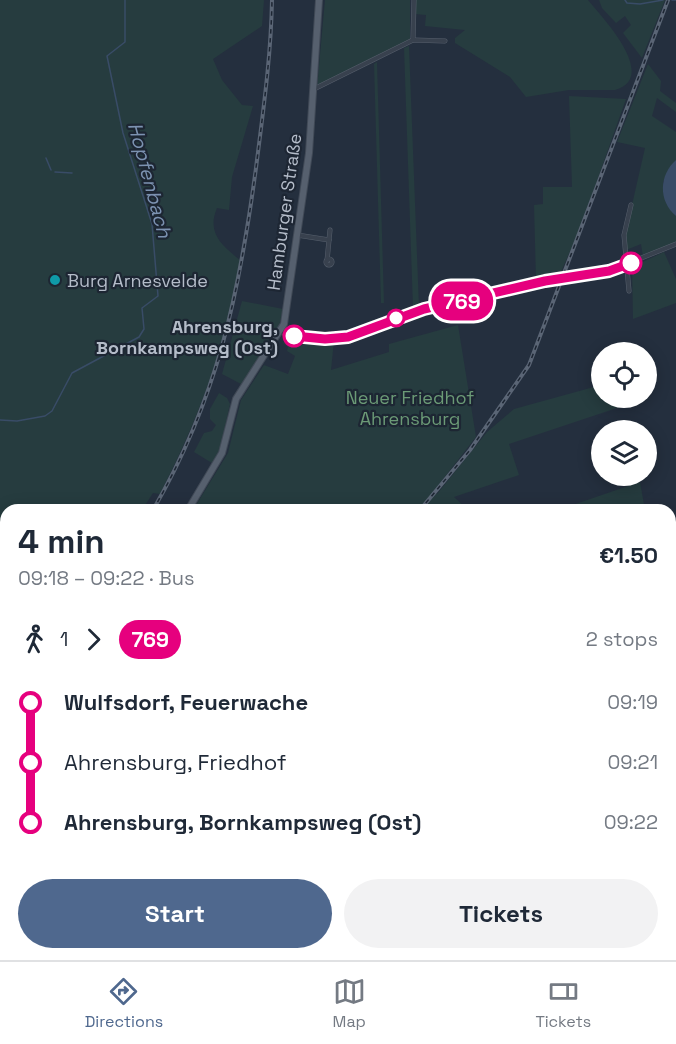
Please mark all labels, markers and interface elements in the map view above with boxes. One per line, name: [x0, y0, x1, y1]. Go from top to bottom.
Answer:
water label: Hopfenbach: [122, 119, 178, 241]
street label: Hamburger Straße: [262, 132, 306, 292]
unlabelled marker: [620, 252, 642, 274]
place label: Burg Arnesvelde: [67, 269, 208, 292]
marker: Burg Arnesvelde: [48, 273, 62, 287]
line badge: 769: [428, 282, 496, 320]
text: 769: [443, 288, 481, 315]
unlabelled marker: [387, 309, 405, 327]
place label: Ahrensburg, Bornkampsweg (Ost): [96, 315, 278, 359]
marker: Ahrensburg, Bornkampsweg (Ost): [283, 325, 305, 347]
map controls: [591, 342, 657, 486]
button: locate: [591, 342, 657, 408]
park label: Neuer Friedhof Ahrensburg: [346, 386, 474, 430]
button: layers: [591, 420, 657, 486]
text: 4 min: [18, 521, 105, 563]
text: €1.50: [599, 541, 658, 569]
text: 09:18 – 09:22 · Bus: [18, 565, 194, 591]
icon: walk: [18, 623, 51, 656]
icon: forward: [77, 623, 110, 656]
text: 1: [60, 626, 68, 652]
text: 769: [131, 626, 169, 653]
text: 2 stops: [586, 626, 658, 652]
text: Wulfsdorf, Feuerwache: [64, 688, 308, 716]
text: 09:19: [607, 689, 658, 715]
text: Ahrensburg, Friedhof: [64, 748, 287, 776]
text: 09:21: [607, 749, 658, 775]
text: Ahrensburg, Bornkampsweg (Ost): [64, 808, 421, 836]
text: 09:22: [604, 809, 658, 835]
button: Start: [18, 879, 332, 948]
button: Tickets: [344, 879, 658, 948]
tab: Directions: [85, 975, 163, 1032]
tab: Map: [333, 975, 366, 1032]
tab: Tickets: [535, 975, 591, 1032]

